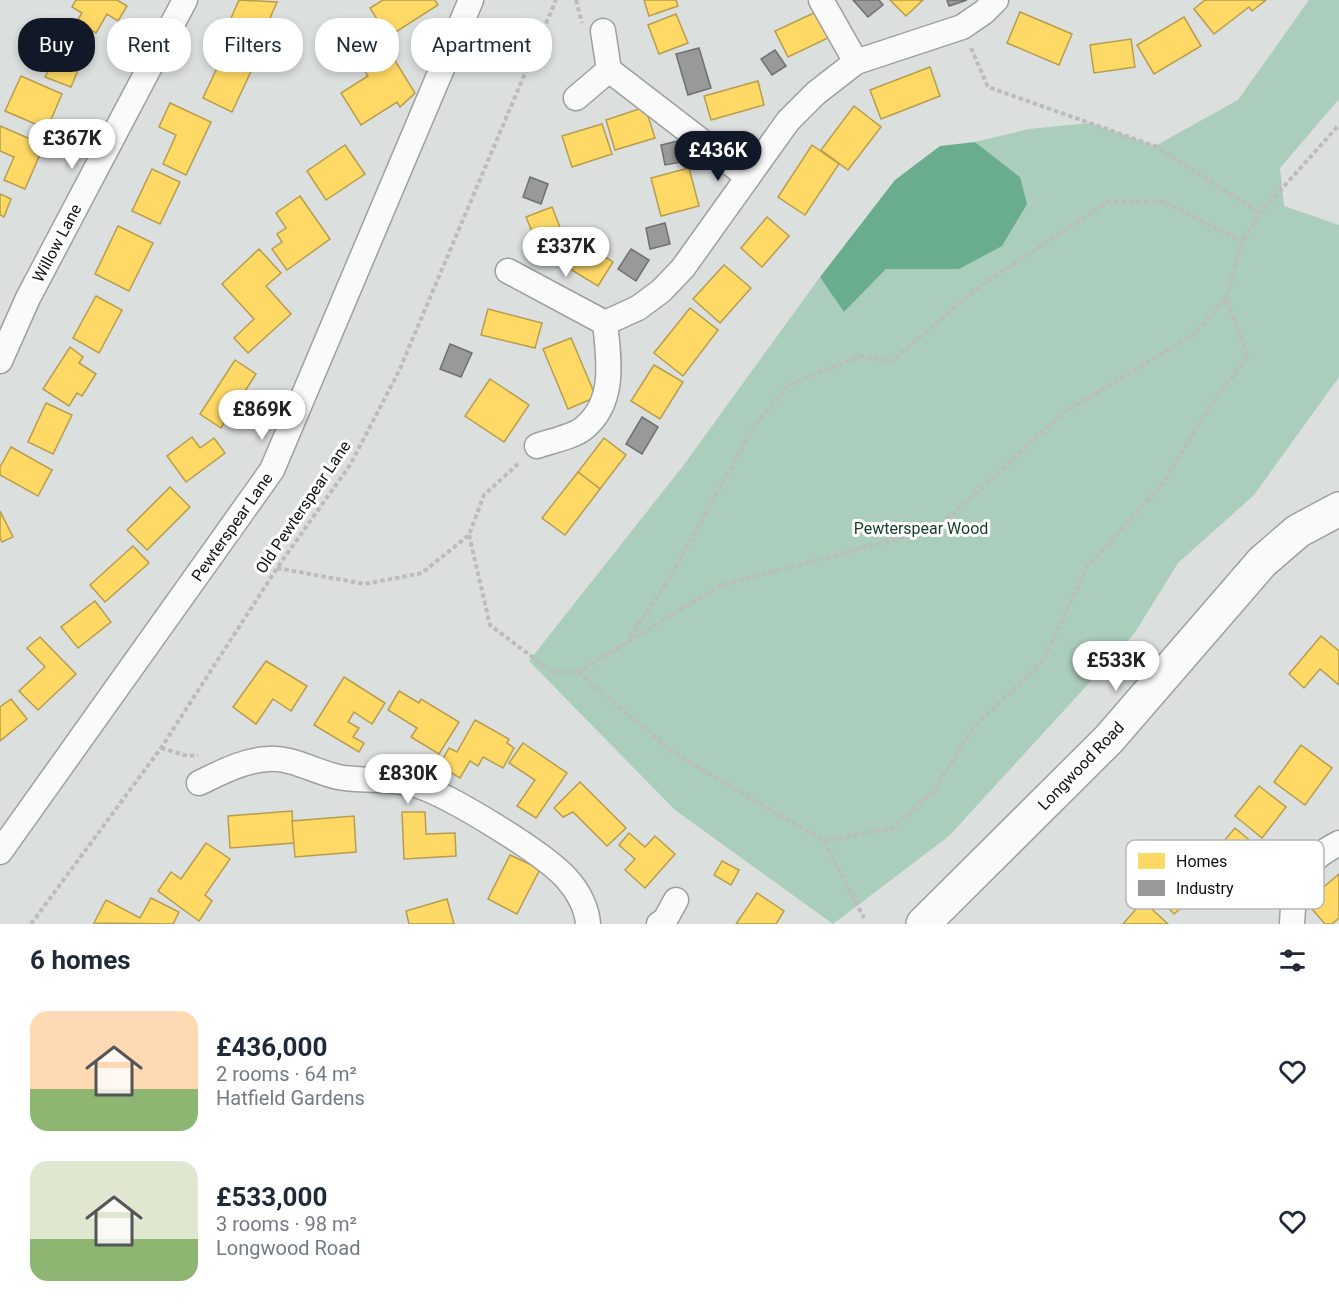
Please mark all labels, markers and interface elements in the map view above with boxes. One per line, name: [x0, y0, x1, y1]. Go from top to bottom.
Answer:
chip: Buy: [18, 18, 95, 72]
chip: Rent: [107, 18, 191, 72]
chip: Filters: [203, 18, 303, 72]
chip: New: [315, 18, 399, 72]
chip: Apartment: [411, 18, 552, 72]
pin: £367K: [30, 119, 114, 170]
text: £367K: [42, 126, 102, 150]
pin: £436K: [676, 131, 760, 182]
text: £436K: [688, 138, 748, 162]
street label: Willow Lane: [29, 201, 85, 285]
pin: £337K: [524, 227, 608, 278]
text: £337K: [536, 234, 596, 258]
pin: £869K: [220, 390, 304, 441]
text: £869K: [232, 397, 292, 421]
street label: Old Pewterspear Lane: [252, 437, 354, 577]
street label: Pewterspear Lane: [187, 469, 277, 585]
park label: Pewterspear Wood: [854, 519, 988, 538]
pin: £533K: [1074, 641, 1158, 692]
text: £533K: [1086, 648, 1146, 672]
street label: Longwood Road: [1034, 718, 1128, 814]
pin: £830K: [366, 754, 450, 805]
text: £830K: [378, 761, 438, 785]
legend: [1126, 840, 1324, 909]
text: Homes: [1176, 852, 1227, 871]
text: Industry: [1176, 879, 1234, 898]
icon: filters: [1276, 944, 1309, 977]
text: 6 homes: [30, 945, 131, 975]
text: £436,000: [216, 1032, 327, 1062]
icon: home: [78, 1035, 150, 1107]
icon: heart: [1276, 1055, 1309, 1088]
text: 2 rooms · 64 m²: [216, 1062, 357, 1086]
text: Hatfield Gardens: [216, 1086, 365, 1110]
text: £533,000: [216, 1182, 327, 1212]
icon: home: [78, 1185, 150, 1257]
icon: heart: [1276, 1205, 1309, 1238]
text: 3 rooms · 98 m²: [216, 1212, 357, 1236]
text: Longwood Road: [216, 1236, 360, 1260]

